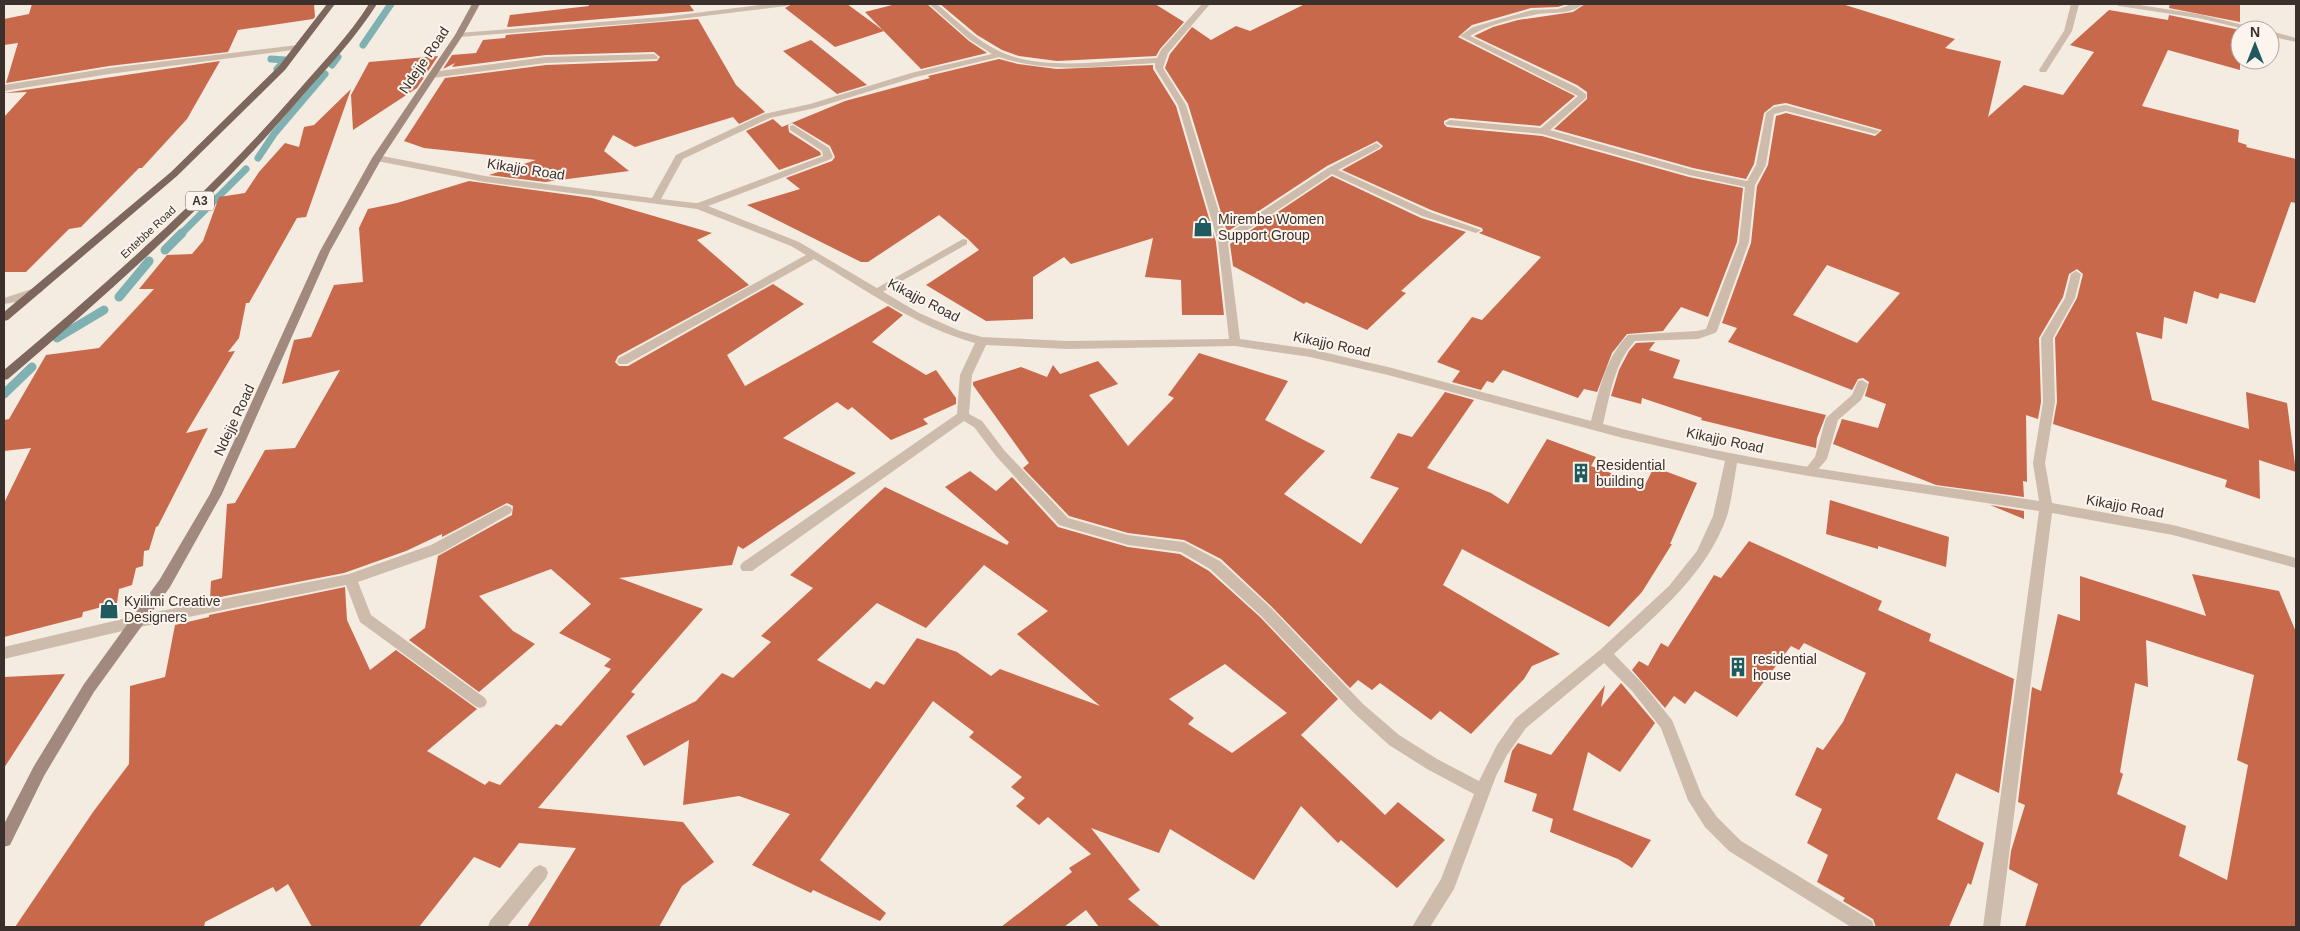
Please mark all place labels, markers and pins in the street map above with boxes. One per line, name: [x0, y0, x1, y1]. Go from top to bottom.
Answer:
place label: Mirembe Women Support Group: [1218, 211, 1324, 243]
shop icon: Mirembe Women Support Group: [1192, 216, 1214, 238]
place label: Residential building: [1596, 457, 1665, 489]
building icon: Residential building: [1570, 462, 1592, 484]
place label: Kyilimi Creative Designers: [124, 593, 221, 625]
shop icon: Kyilimi Creative Designers: [98, 598, 120, 620]
place label: residential house: [1753, 651, 1817, 683]
building icon: residential house: [1727, 656, 1749, 678]

